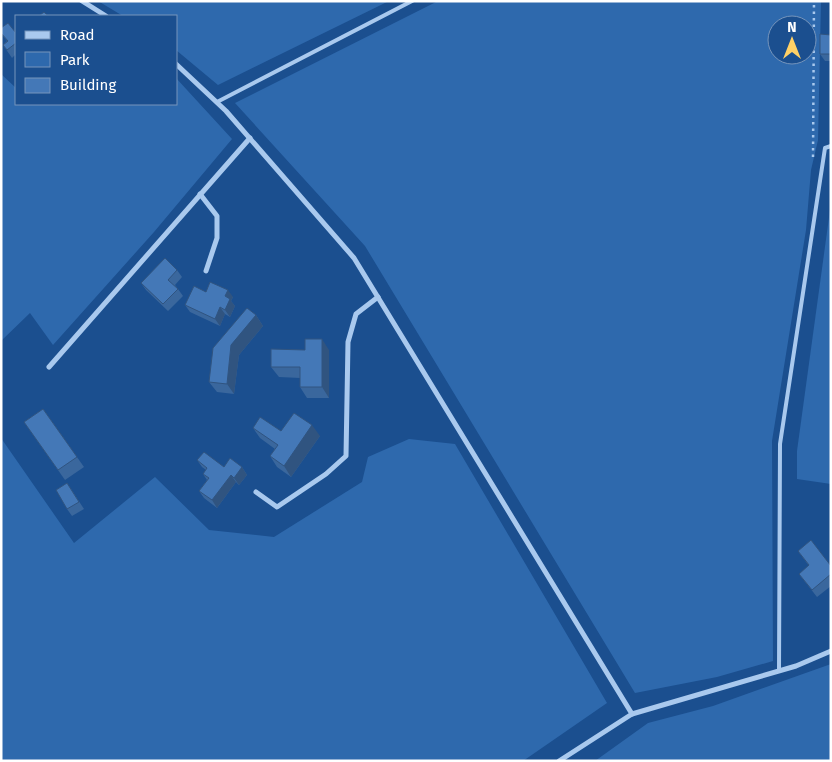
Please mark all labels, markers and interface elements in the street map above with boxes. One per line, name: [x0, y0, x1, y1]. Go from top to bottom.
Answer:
legend: [15, 15, 178, 105]
north arrow: [767, 15, 817, 65]
text: N: [787, 19, 797, 36]
text: Road: [60, 26, 95, 44]
text: Park: [60, 51, 90, 69]
text: Building: [60, 76, 116, 94]

